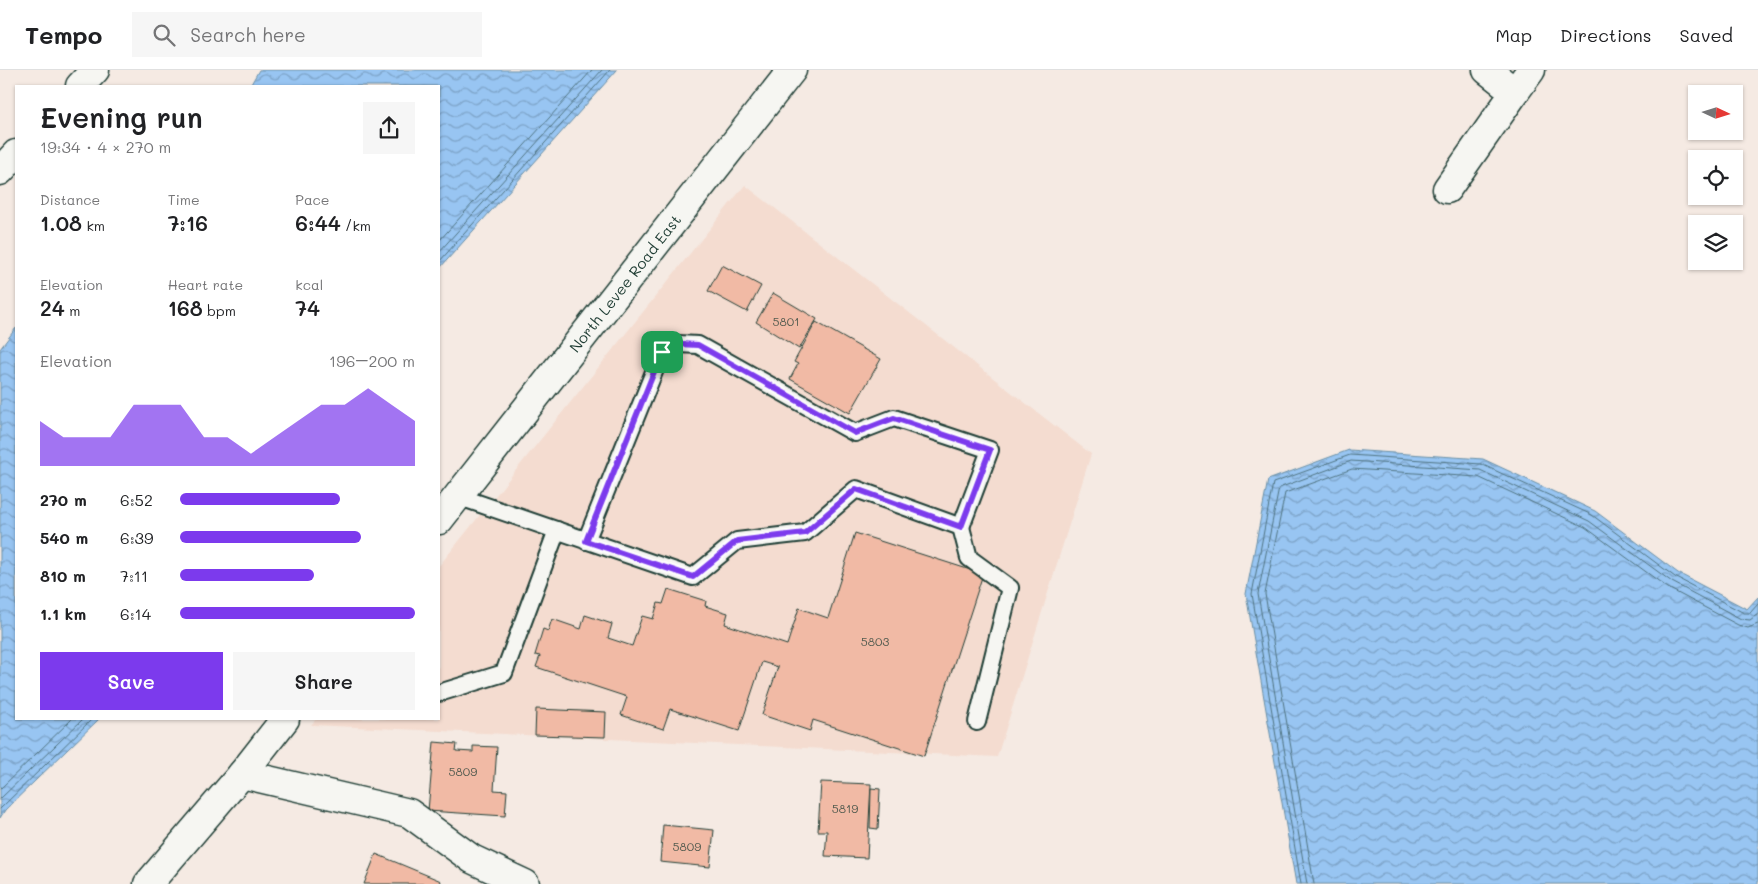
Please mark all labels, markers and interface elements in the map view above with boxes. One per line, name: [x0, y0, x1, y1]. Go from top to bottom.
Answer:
search box: [132, 12, 482, 57]
text: Tempo: [25, 19, 102, 50]
icon: search: [150, 21, 178, 49]
text: Search here: [190, 22, 306, 47]
text: Map: [1495, 23, 1532, 47]
text: Directions: [1560, 23, 1652, 47]
text: Saved: [1680, 23, 1733, 47]
north arrow: [1688, 85, 1742, 140]
map controls: [1688, 85, 1743, 270]
text: Evening run: [40, 99, 203, 135]
button: share: [363, 102, 415, 154]
text: 19:34 · 4 × 270 m: [40, 136, 171, 157]
button: locate: [1688, 150, 1743, 205]
text: Distance: [40, 190, 100, 209]
text: Time: [168, 190, 200, 209]
text: Pace: [295, 190, 330, 209]
text: 1.08: [40, 209, 82, 236]
text: 7:16: [168, 209, 208, 236]
text: 6:44: [295, 209, 341, 236]
street label: North Levee Road East: [564, 210, 685, 356]
button: layers: [1688, 215, 1743, 270]
text: km: [82, 216, 105, 235]
text: /km: [341, 216, 371, 235]
text: Elevation: [40, 275, 103, 294]
text: Heart rate: [168, 275, 243, 294]
text: kcal: [295, 275, 323, 294]
text: 24: [40, 294, 65, 321]
text: 168: [168, 294, 203, 321]
text: 74: [295, 294, 320, 321]
text: m: [65, 301, 80, 320]
text: bpm: [203, 301, 236, 320]
house number: 5801: [772, 313, 800, 329]
pin: [641, 331, 683, 373]
icon: arrive: [648, 338, 676, 366]
text: Elevation: [40, 350, 112, 371]
text: 196–200 m: [329, 350, 415, 371]
text: 270 m: [40, 489, 87, 510]
text: 6:52: [120, 489, 153, 510]
text: 540 m: [40, 527, 88, 548]
text: 6:39: [120, 527, 153, 548]
text: 810 m: [40, 565, 86, 586]
text: 7:11: [120, 565, 148, 586]
text: 1.1 km: [40, 603, 86, 624]
text: 6:14: [120, 603, 151, 624]
house number: 5803: [861, 633, 889, 649]
button: Save: [40, 652, 223, 710]
button: Share: [233, 652, 415, 710]
house number: 5809: [449, 763, 477, 779]
house number: 5819: [832, 800, 858, 816]
house number: 5809: [673, 838, 701, 854]

